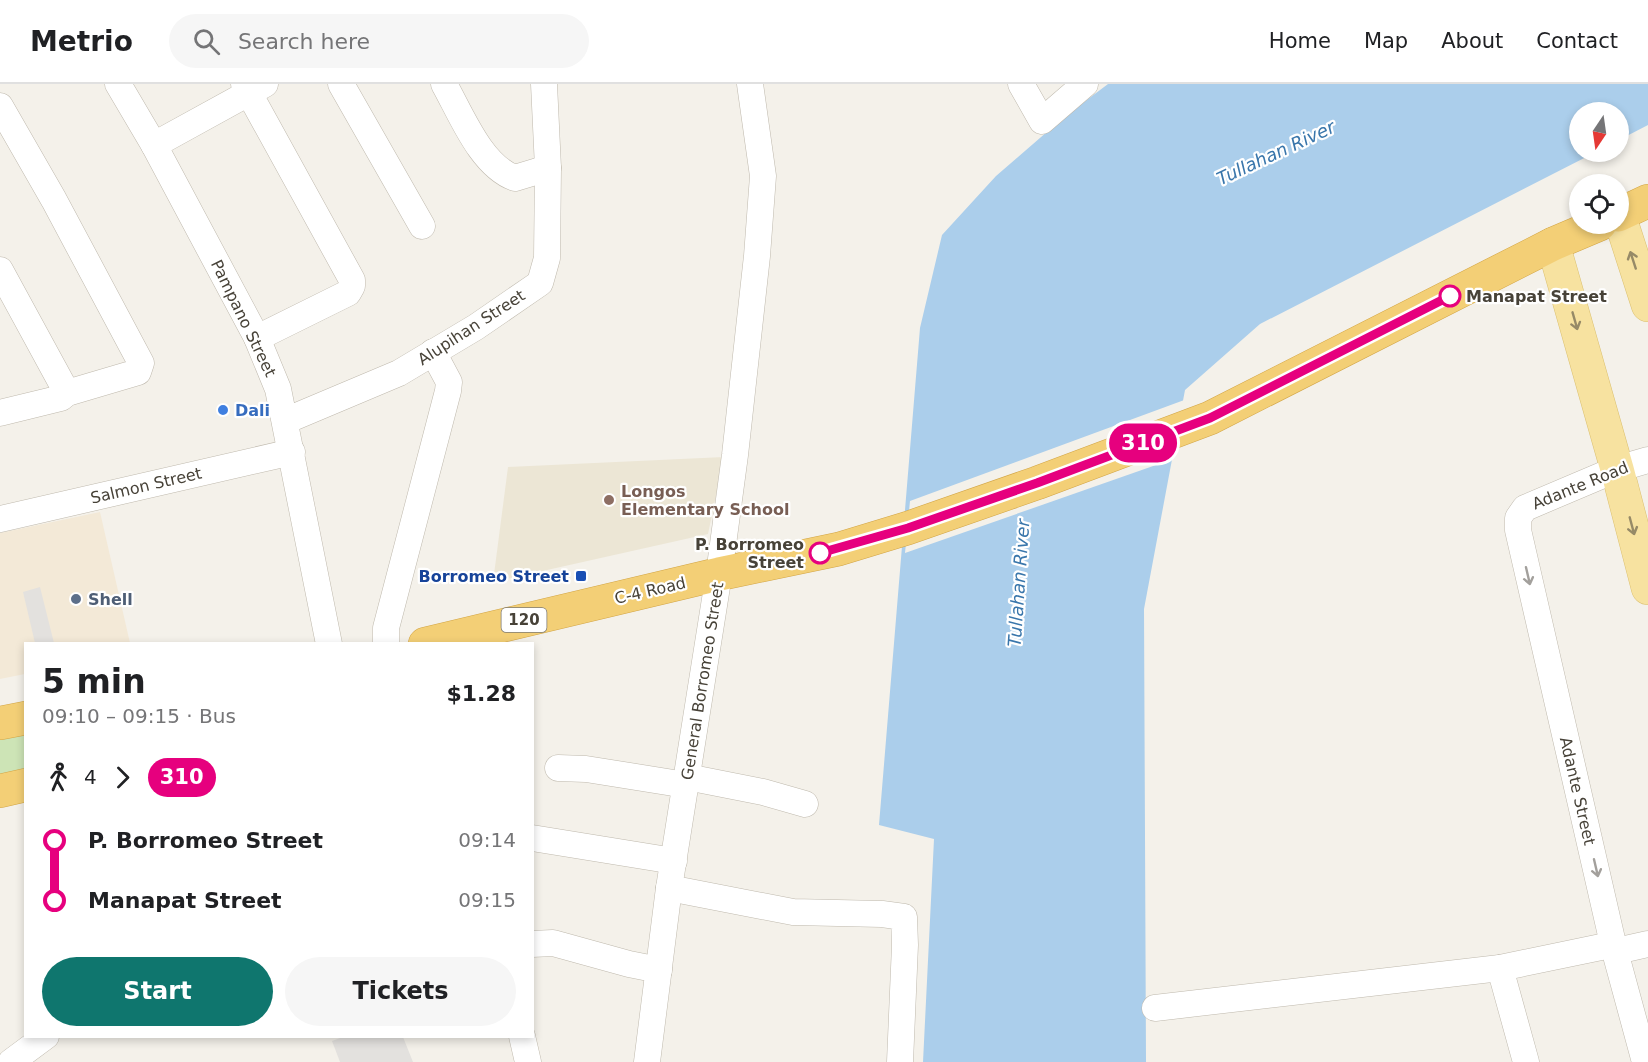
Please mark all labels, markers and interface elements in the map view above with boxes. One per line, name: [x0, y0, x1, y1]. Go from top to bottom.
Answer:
search box: [169, 14, 589, 68]
text: Metrio: [30, 25, 133, 58]
icon: search: [190, 25, 223, 58]
text: Search here: [238, 29, 370, 54]
text: Home: [1269, 29, 1331, 53]
text: Map: [1364, 29, 1408, 53]
text: About: [1441, 29, 1503, 53]
text: Contact: [1536, 29, 1618, 53]
north arrow: [1569, 102, 1629, 162]
map controls: [1569, 102, 1629, 234]
water label: Tullahan River: [1213, 115, 1340, 189]
button: locate: [1569, 174, 1629, 234]
one-way arrow: [1627, 251, 1638, 270]
street label: Pampano Street: [207, 257, 280, 380]
marker: Manapat Street: [1439, 285, 1461, 307]
street label: Alupihan Street: [414, 286, 528, 369]
place label: Manapat Street: [1466, 287, 1607, 306]
one-way arrow: [1570, 311, 1581, 330]
place label: Dali: [235, 401, 270, 420]
marker: Dali: [216, 403, 230, 417]
line badge: 310: [1108, 424, 1178, 462]
text: 310: [1121, 431, 1165, 455]
street label: Adante Road: [1529, 458, 1631, 513]
street label: Salmon Street: [89, 463, 204, 508]
place label: Longos Elementary School: [621, 482, 789, 519]
marker: Longos Elementary School: [602, 493, 616, 507]
one-way arrow: [1626, 516, 1638, 535]
water label: Tullahan River: [1004, 517, 1034, 647]
place label: P. Borromeo Street: [695, 535, 804, 572]
marker: P. Borromeo Street: [809, 542, 831, 564]
one-way arrow: [1523, 565, 1534, 585]
place label: Borromeo Street: [419, 567, 569, 586]
marker: Borromeo Street: [574, 569, 588, 583]
street label: C-4 Road: [613, 573, 688, 608]
street label: General Borromeo Street: [677, 581, 728, 781]
place label: Shell: [88, 590, 133, 609]
marker: Shell: [69, 592, 83, 606]
road number: 120: [502, 608, 546, 632]
text: 5 min: [42, 662, 146, 701]
text: $1.28: [446, 681, 516, 706]
text: 09:10 – 09:15 · Bus: [42, 704, 236, 728]
street label: Adante Street: [1556, 735, 1599, 847]
icon: walk: [42, 761, 75, 794]
icon: forward: [106, 761, 139, 794]
text: 4: [84, 765, 97, 789]
text: 310: [160, 765, 204, 789]
text: P. Borromeo Street: [88, 828, 323, 853]
text: 09:14: [458, 828, 516, 852]
one-way arrow: [1590, 858, 1602, 877]
text: Manapat Street: [88, 888, 282, 913]
text: 09:15: [458, 888, 516, 912]
button: Start: [42, 957, 273, 1026]
button: Tickets: [285, 957, 516, 1026]

